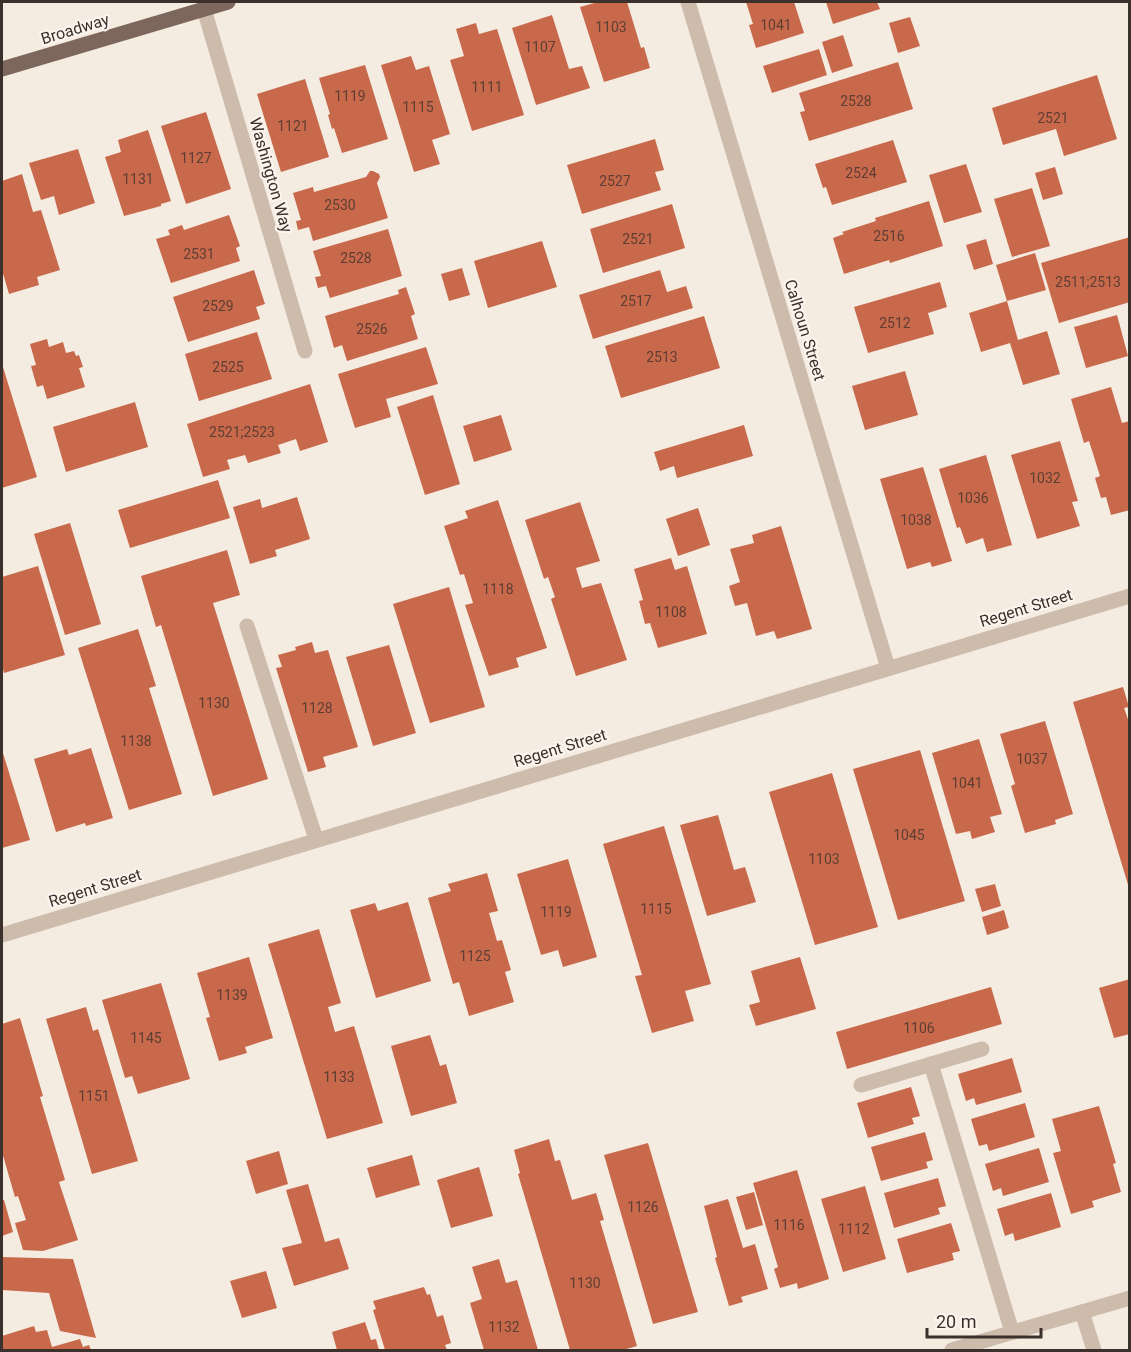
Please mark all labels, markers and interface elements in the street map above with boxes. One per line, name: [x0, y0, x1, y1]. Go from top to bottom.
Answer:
street label: Broadway: [39, 10, 112, 48]
house number: 1041: [760, 17, 792, 33]
house number: 1103: [595, 19, 627, 35]
house number: 1107: [524, 39, 556, 55]
house number: 1111: [471, 79, 503, 95]
house number: 1119: [334, 88, 366, 104]
house number: 2528: [840, 93, 872, 109]
house number: 1115: [402, 99, 434, 115]
house number: 2521: [1037, 110, 1069, 126]
street label: Washington Way: [246, 115, 297, 235]
house number: 1121: [277, 118, 309, 134]
house number: 1127: [180, 150, 212, 166]
house number: 2524: [845, 165, 877, 181]
house number: 1131: [122, 171, 154, 187]
house number: 2527: [599, 173, 631, 189]
house number: 2530: [324, 197, 356, 213]
house number: 2516: [873, 228, 905, 244]
house number: 2521: [622, 231, 654, 247]
house number: 2531: [183, 246, 215, 262]
house number: 2528: [340, 250, 372, 266]
house number: 2511;2513: [1055, 274, 1121, 290]
street label: Calhoun Street: [781, 277, 829, 383]
house number: 2517: [620, 293, 652, 309]
house number: 2529: [202, 298, 234, 314]
house number: 2512: [879, 315, 911, 331]
house number: 2526: [356, 321, 388, 337]
house number: 2513: [646, 349, 678, 365]
house number: 2525: [212, 359, 244, 375]
house number: 2521;2523: [209, 424, 275, 440]
house number: 1032: [1029, 470, 1061, 486]
house number: 1036: [957, 490, 989, 506]
house number: 1038: [900, 512, 932, 528]
house number: 1118: [482, 581, 514, 597]
street label: Regent Street: [977, 585, 1075, 631]
house number: 1108: [655, 604, 687, 620]
house number: 1130: [198, 695, 230, 711]
house number: 1128: [301, 700, 333, 716]
street label: Regent Street: [511, 725, 609, 771]
house number: 1138: [120, 733, 152, 749]
house number: 1037: [1016, 751, 1048, 767]
house number: 1041: [951, 775, 983, 791]
house number: 1045: [893, 827, 925, 843]
house number: 1103: [808, 851, 840, 867]
street label: Regent Street: [46, 865, 144, 911]
house number: 1115: [640, 901, 672, 917]
house number: 1119: [540, 904, 572, 920]
house number: 1125: [459, 948, 491, 964]
house number: 1139: [216, 987, 248, 1003]
house number: 1106: [903, 1020, 935, 1036]
house number: 1145: [130, 1030, 162, 1046]
house number: 1133: [323, 1069, 355, 1085]
house number: 1151: [78, 1088, 110, 1104]
house number: 1126: [627, 1199, 659, 1215]
house number: 1116: [773, 1217, 805, 1233]
house number: 1112: [838, 1221, 870, 1237]
house number: 1130: [569, 1275, 601, 1291]
scale bar: [927, 1301, 1041, 1339]
text: 20 m: [936, 1311, 976, 1332]
house number: 1132: [488, 1319, 520, 1335]

